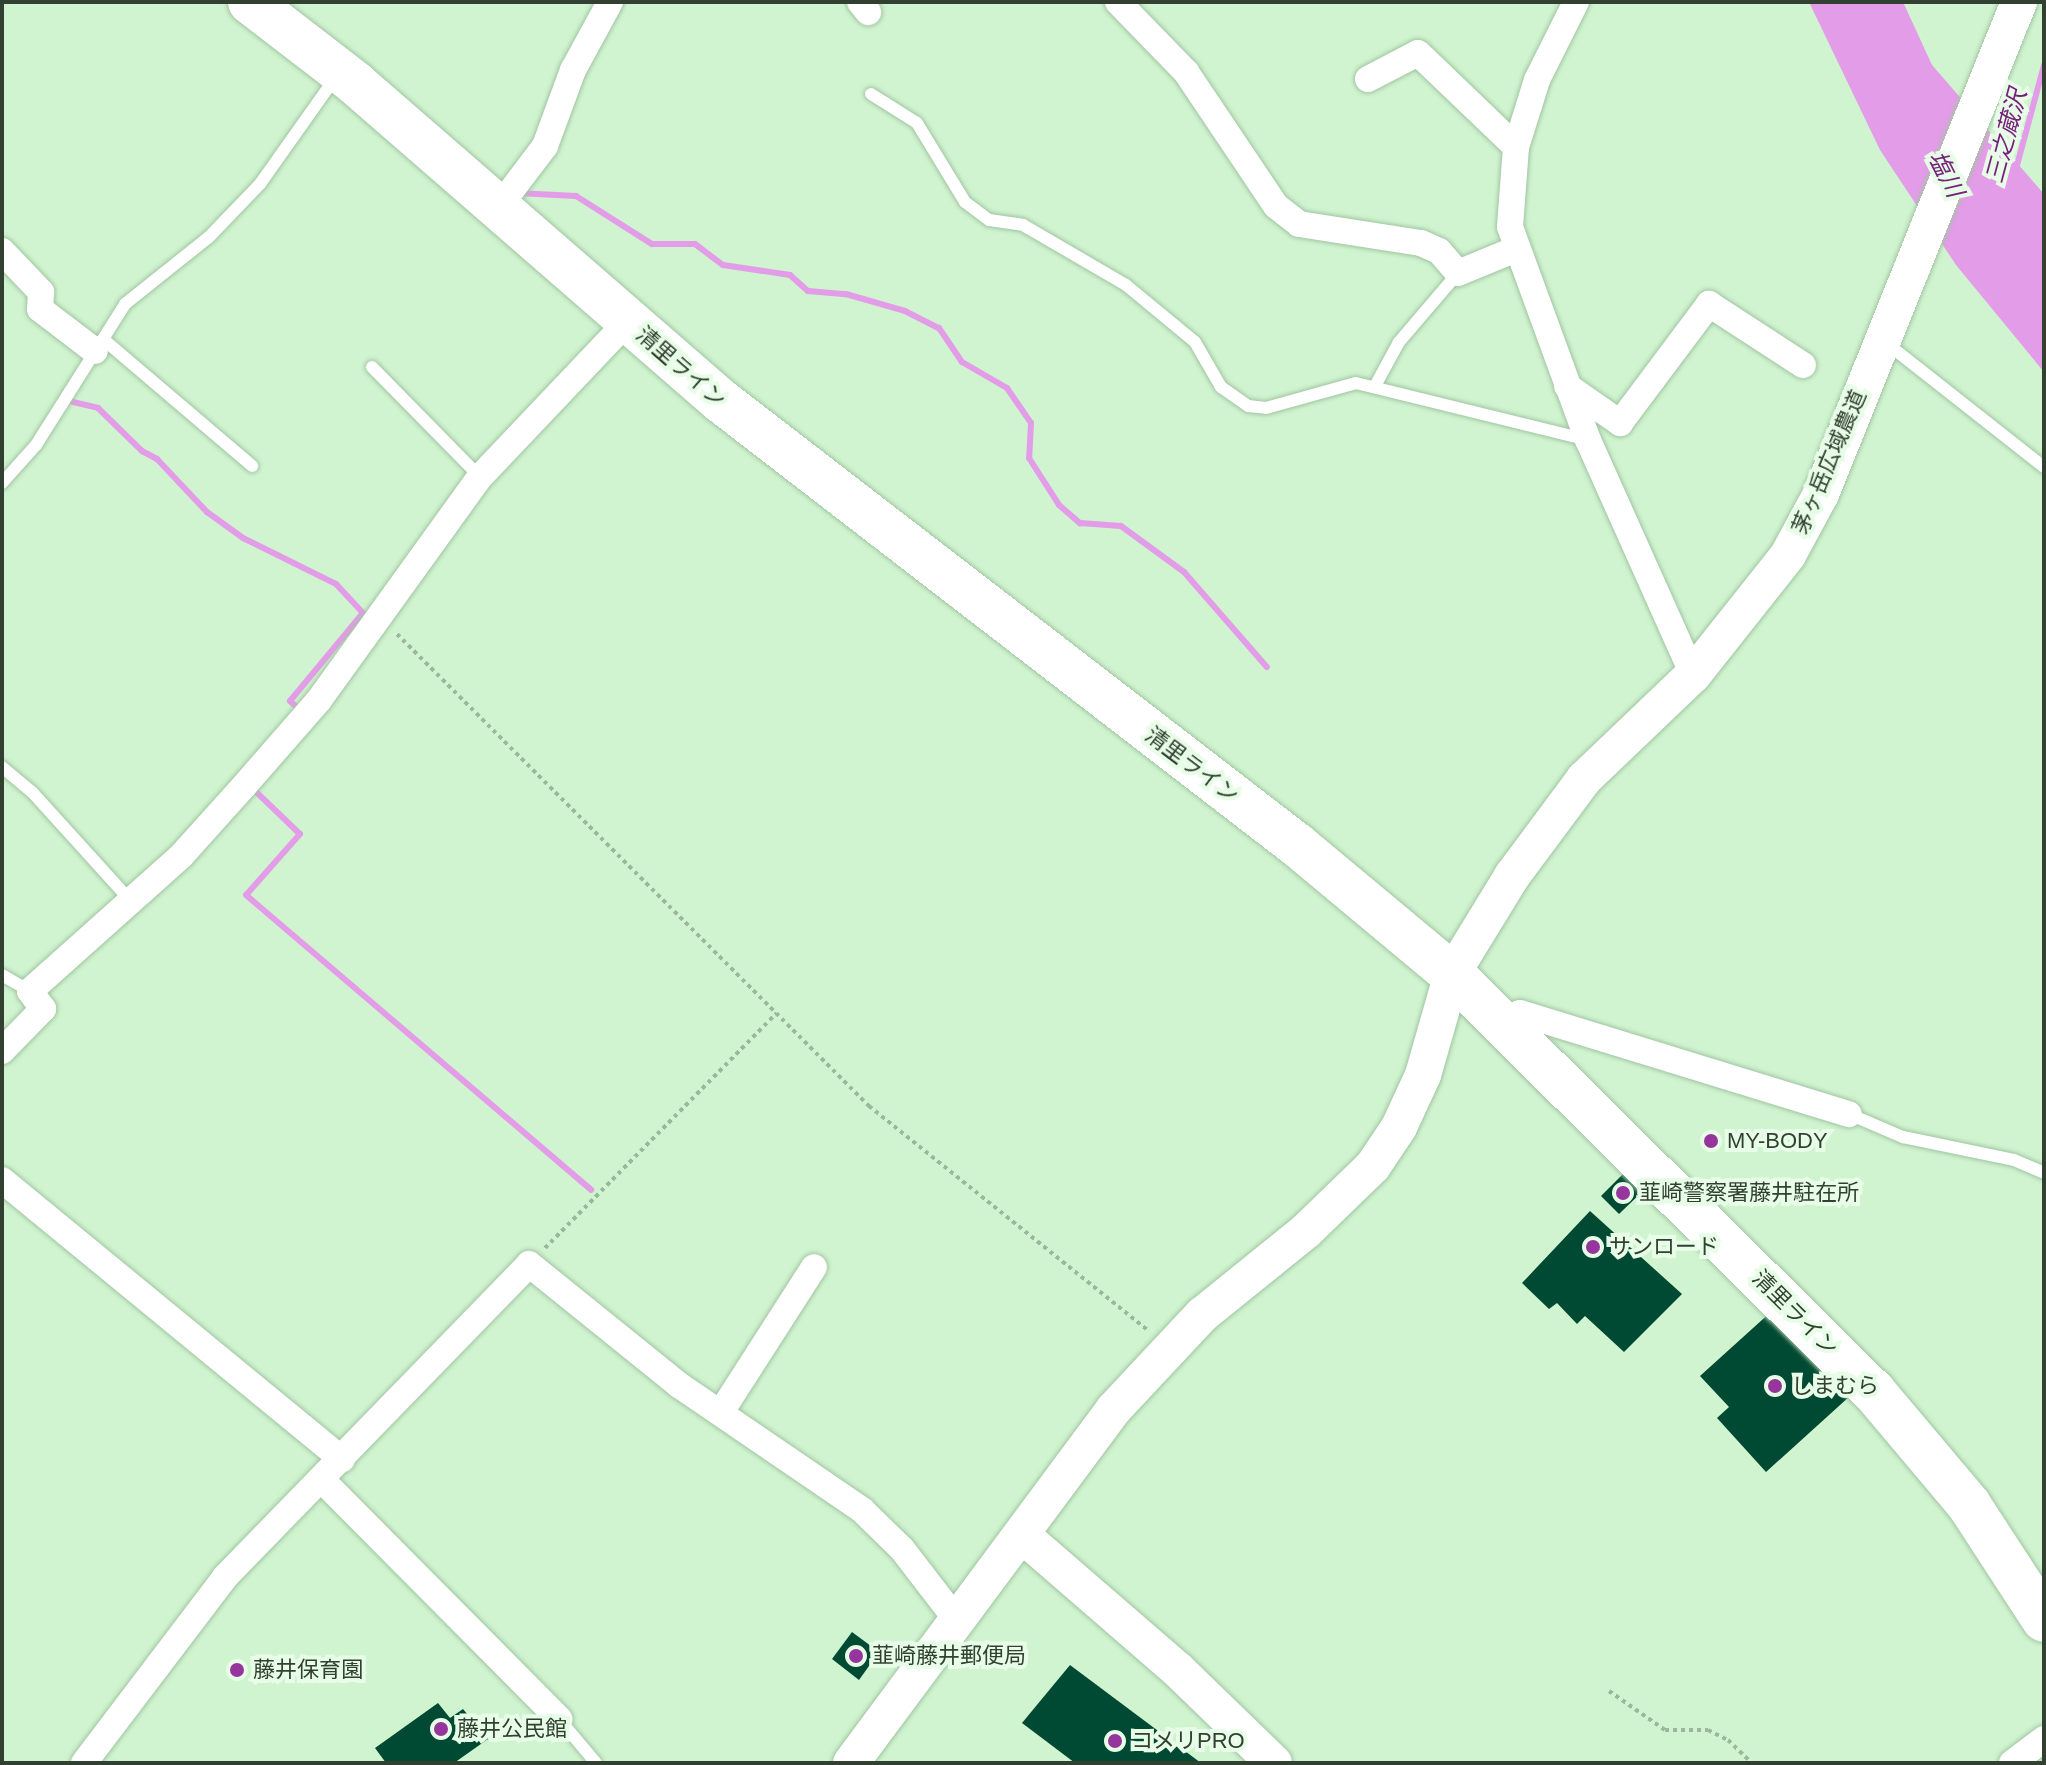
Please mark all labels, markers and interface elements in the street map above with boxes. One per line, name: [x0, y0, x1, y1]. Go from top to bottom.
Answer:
water label: 三之蔵沢: [1980, 86, 2032, 186]
water label: 塩川: [1922, 146, 1970, 202]
street label: 清里ライン: [631, 321, 731, 413]
street label: 茅ヶ岳広域農道: [1787, 386, 1871, 538]
street label: 清里ライン: [1140, 721, 1244, 809]
place label: MY-BODY: [1727, 1128, 1828, 1154]
marker: MY-BODY: [1702, 1132, 1720, 1150]
place label: 韮崎警察署藤井駐在所: [1639, 1180, 1859, 1206]
marker: 韮崎警察署藤井駐在所: [1614, 1184, 1632, 1202]
place label: サンロード: [1609, 1234, 1719, 1260]
marker: サンロード: [1584, 1238, 1602, 1256]
street label: 清里ライン: [1747, 1265, 1843, 1361]
place label: しまむら: [1791, 1373, 1879, 1399]
marker: しまむら: [1766, 1377, 1784, 1395]
place label: 韮崎藤井郵便局: [872, 1643, 1026, 1669]
marker: 韮崎藤井郵便局: [847, 1647, 865, 1665]
place label: 藤井保育園: [253, 1657, 363, 1683]
marker: 藤井保育園: [228, 1661, 246, 1679]
place label: 藤井公民館: [457, 1716, 567, 1742]
marker: 藤井公民館: [432, 1720, 450, 1738]
place label: コメリPRO: [1131, 1728, 1245, 1754]
marker: コメリPRO: [1106, 1732, 1124, 1750]

